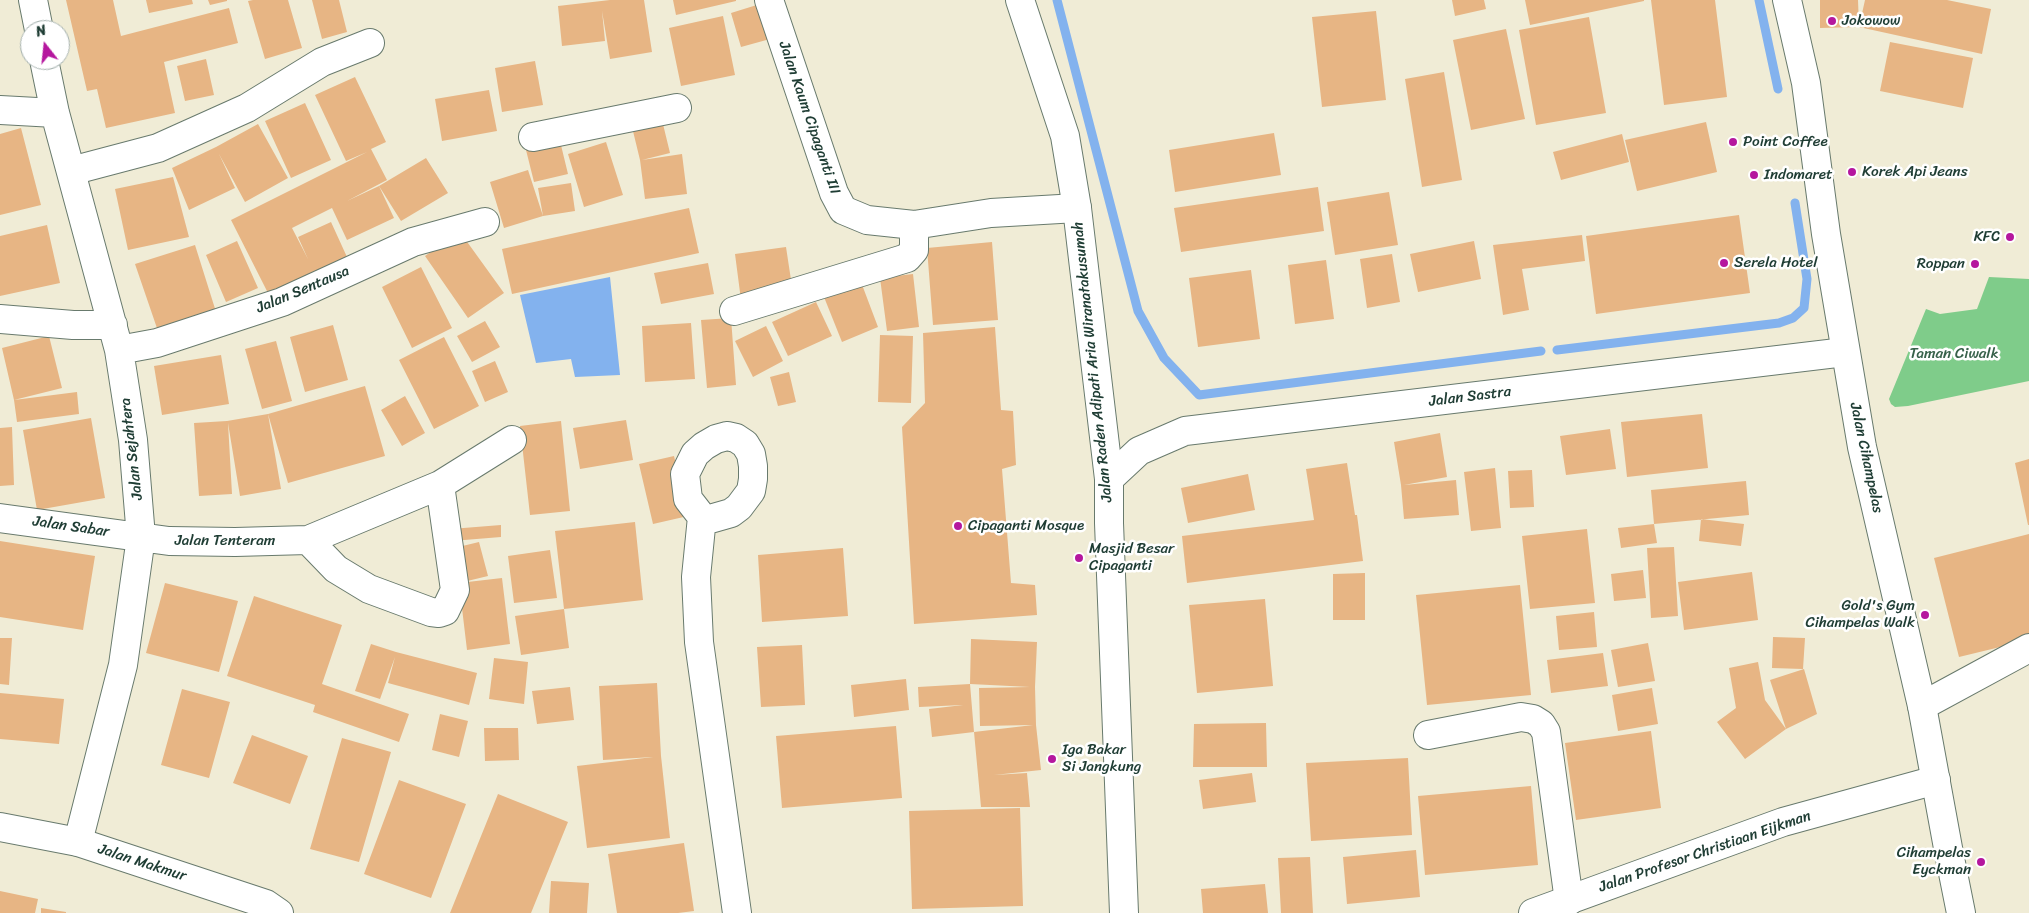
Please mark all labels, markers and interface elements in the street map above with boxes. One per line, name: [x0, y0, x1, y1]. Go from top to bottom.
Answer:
place label: Jokowow: [1842, 12, 1900, 30]
marker: Jokowow: [1826, 15, 1838, 27]
text: N: [33, 18, 49, 44]
north arrow: [20, 20, 70, 70]
street label: Jalan Kaum Cipaganti III: [774, 39, 844, 197]
place label: Point Coffee: [1743, 133, 1828, 151]
marker: Point Coffee: [1727, 136, 1739, 148]
place label: Korek Api Jeans: [1862, 163, 1968, 181]
place label: Indomaret: [1764, 166, 1833, 184]
marker: Korek Api Jeans: [1846, 166, 1858, 178]
marker: Indomaret: [1748, 169, 1760, 181]
street label: Jalan Raden Adipati Aria Wiranatakusumah: [1069, 221, 1117, 503]
place label: KFC: [1974, 228, 2000, 246]
marker: KFC: [2004, 231, 2016, 243]
place label: Serela Hotel: [1734, 254, 1817, 272]
place label: Roppan: [1917, 255, 1965, 273]
marker: Serela Hotel: [1718, 257, 1730, 269]
marker: Roppan: [1969, 258, 1981, 270]
street label: Jalan Sentausa: [254, 262, 352, 318]
park label: Taman Ciwalk: [1909, 345, 1999, 363]
street label: Jalan Sastra: [1428, 383, 1512, 411]
street label: Jalan Sejahtera: [117, 397, 147, 501]
street label: Jalan Cihampelas: [1845, 401, 1887, 515]
street label: Jalan Sabar: [32, 513, 110, 541]
place label: Cipaganti Mosque: [968, 517, 1084, 535]
marker: Cipaganti Mosque: [952, 520, 964, 532]
street label: Jalan Tenteram: [175, 532, 275, 550]
place label: Masjid Besar Cipaganti: [1089, 540, 1174, 575]
marker: Masjid Besar Cipaganti: [1073, 552, 1085, 564]
place label: Gold's Gym Cihampelas Walk: [1806, 597, 1915, 632]
marker: Gold's Gym Cihampelas Walk: [1919, 609, 1931, 621]
place label: Iga Bakar Si Jangkung: [1062, 741, 1141, 776]
marker: Iga Bakar Si Jangkung: [1046, 753, 1058, 765]
street label: Jalan Profesor Christiaan Eijkman: [1597, 807, 1813, 897]
street label: Jalan Makmur: [96, 840, 188, 886]
place label: Cihampelas Eyckman: [1897, 844, 1971, 879]
marker: Cihampelas Eyckman: [1975, 856, 1987, 868]

